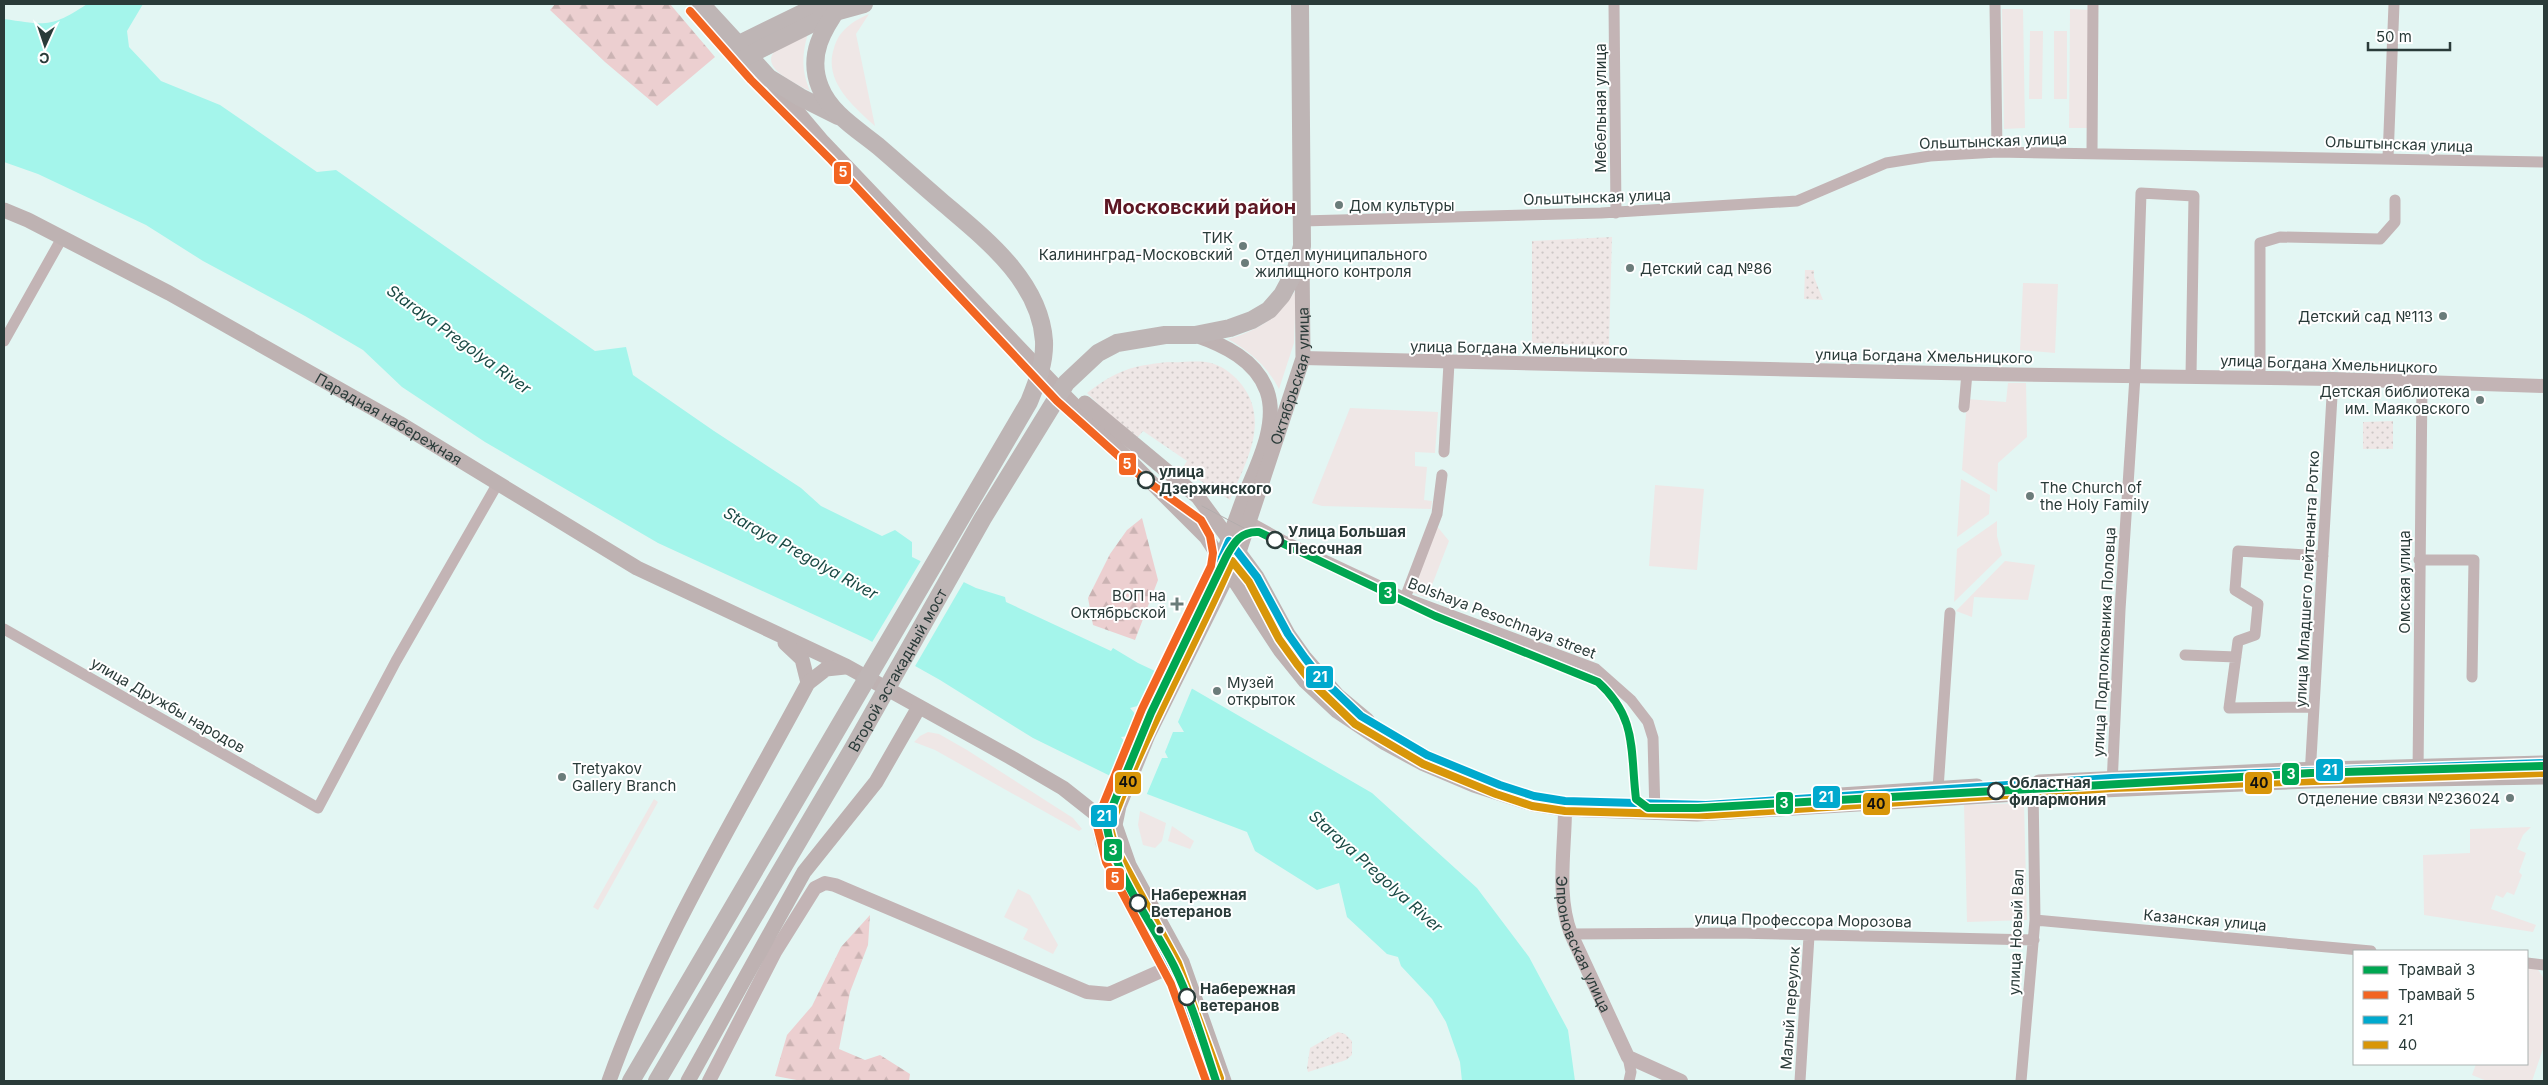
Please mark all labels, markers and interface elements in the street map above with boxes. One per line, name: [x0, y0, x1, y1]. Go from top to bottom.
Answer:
north arrow: [20, 20, 70, 70]
scale bar: [2368, 20, 2450, 52]
text: 50 m: [2376, 27, 2412, 46]
street label: Мебельная улица: [1591, 43, 1610, 173]
text: С: [39, 50, 50, 67]
street label: Ольштынская улица: [1919, 129, 2067, 153]
street label: Ольштынская улица: [2325, 132, 2473, 156]
line badge: 5: [833, 161, 852, 185]
text: 5: [839, 163, 848, 180]
street label: Ольштынская улица: [1523, 185, 1671, 209]
district label: Московский район: [1104, 195, 1296, 219]
place label: Дом культуры: [1349, 196, 1455, 215]
marker: Дом культуры: [1333, 199, 1345, 211]
place label: ТИК Калининград-Московский: [1039, 228, 1233, 264]
marker: ТИК Калининград-Московский: [1237, 240, 1249, 252]
place label: Отдел муниципального жилищного контроля: [1255, 245, 1427, 281]
marker: Отдел муниципального жилищного контроля: [1239, 257, 1251, 269]
place label: Детский сад №86: [1640, 259, 1772, 278]
marker: Детский сад №86: [1624, 262, 1636, 274]
water label: Staraya Pregolya River: [383, 280, 536, 399]
street label: Октябрьская улица: [1266, 307, 1313, 447]
place label: Детский сад №113: [2298, 307, 2433, 326]
marker: Детский сад №113: [2437, 310, 2449, 322]
street label: улица Богдана Хмельницкого: [1410, 337, 1628, 359]
street label: улица Богдана Хмельницкого: [1815, 345, 2033, 367]
street label: улица Богдана Хмельницкого: [2220, 351, 2438, 377]
street label: Парадная набережная: [312, 368, 466, 469]
place label: Детская библиотека им. Маяковского: [2319, 382, 2470, 418]
marker: Детская библиотека им. Маяковского: [2474, 394, 2486, 406]
street label: улица Младшего лейтенанта Ротко: [2291, 450, 2323, 708]
line badge: 5: [1118, 452, 1137, 476]
text: 5: [1123, 455, 1132, 472]
place label: улица Дзержинского: [1159, 462, 1272, 498]
marker: улица Дзержинского: [1137, 471, 1155, 489]
place label: The Church of the Holy Family: [2040, 478, 2150, 514]
marker: The Church of the Holy Family: [2024, 490, 2036, 502]
water label: Staraya Pregolya River: [720, 502, 882, 604]
place label: Улица Большая Песочная: [1288, 522, 1406, 558]
street label: улица Подполковника Половца: [2088, 527, 2120, 757]
street label: Омская улица: [2395, 530, 2414, 634]
marker: Улица Большая Песочная: [1266, 531, 1284, 549]
street label: Bolshaya Pesochnaya street: [1405, 573, 1599, 663]
line badge: 3: [1378, 581, 1397, 605]
text: 3: [1383, 584, 1393, 601]
street label: Второй эстакадный мост: [844, 585, 951, 755]
place label: ВОП на Октябрьской: [1070, 586, 1166, 622]
marker: ВОП на Октябрьской: [1170, 597, 1184, 611]
street label: улица Дружбы народов: [87, 653, 249, 757]
line badge: 21: [1305, 665, 1334, 689]
text: 21: [1313, 668, 1327, 685]
place label: Музей открыток: [1227, 673, 1295, 709]
marker: Музей открыток: [1211, 685, 1223, 697]
line badge: 21: [2315, 758, 2344, 782]
place label: Tretyakov Gallery Branch: [572, 759, 676, 795]
text: 21: [2323, 761, 2337, 778]
line badge: 3: [2281, 762, 2300, 786]
text: 3: [2286, 765, 2296, 782]
marker: Tretyakov Gallery Branch: [556, 771, 568, 783]
line badge: 40: [1114, 771, 1142, 795]
line badge: 40: [2244, 771, 2273, 795]
text: 40: [1119, 773, 1137, 790]
place label: Областная филармония: [2009, 773, 2106, 809]
text: 40: [2250, 774, 2268, 791]
marker: Областная филармония: [1987, 782, 2005, 800]
line badge: 21: [1812, 785, 1841, 809]
text: 21: [1819, 788, 1833, 805]
place label: Отделение связи №236024: [2297, 789, 2500, 808]
line badge: 3: [1775, 791, 1794, 815]
line badge: 40: [1862, 792, 1891, 816]
marker: Отделение связи №236024: [2504, 792, 2516, 804]
text: 3: [1779, 794, 1789, 811]
text: 40: [1867, 795, 1885, 812]
line badge: 21: [1090, 804, 1118, 828]
water label: Staraya Pregolya River: [1305, 806, 1448, 937]
text: 21: [1097, 807, 1111, 824]
line badge: 3: [1103, 838, 1123, 862]
text: 3: [1108, 841, 1118, 858]
line badge: 5: [1105, 867, 1125, 891]
street label: улица Новый Вал: [2004, 868, 2028, 996]
text: 5: [1111, 869, 1120, 886]
street label: Эпроновская улица: [1553, 876, 1615, 1015]
place label: Набережная Ветеранов: [1151, 885, 1247, 921]
marker: Набережная Ветеранов: [1129, 894, 1147, 912]
street label: Казанская улица: [2143, 905, 2267, 935]
street label: улица Профессора Морозова: [1694, 909, 1912, 931]
unlabelled marker: [1155, 925, 1165, 935]
street label: Малый переулок: [1776, 946, 1804, 1070]
legend: [2353, 950, 2528, 1065]
text: Трамвай 3: [2398, 960, 2475, 979]
place label: Набережная ветеранов: [1200, 979, 1296, 1015]
text: Трамвай 5: [2398, 985, 2475, 1004]
marker: Набережная ветеранов: [1178, 988, 1196, 1006]
text: 21: [2398, 1010, 2413, 1029]
text: 40: [2398, 1035, 2417, 1054]

